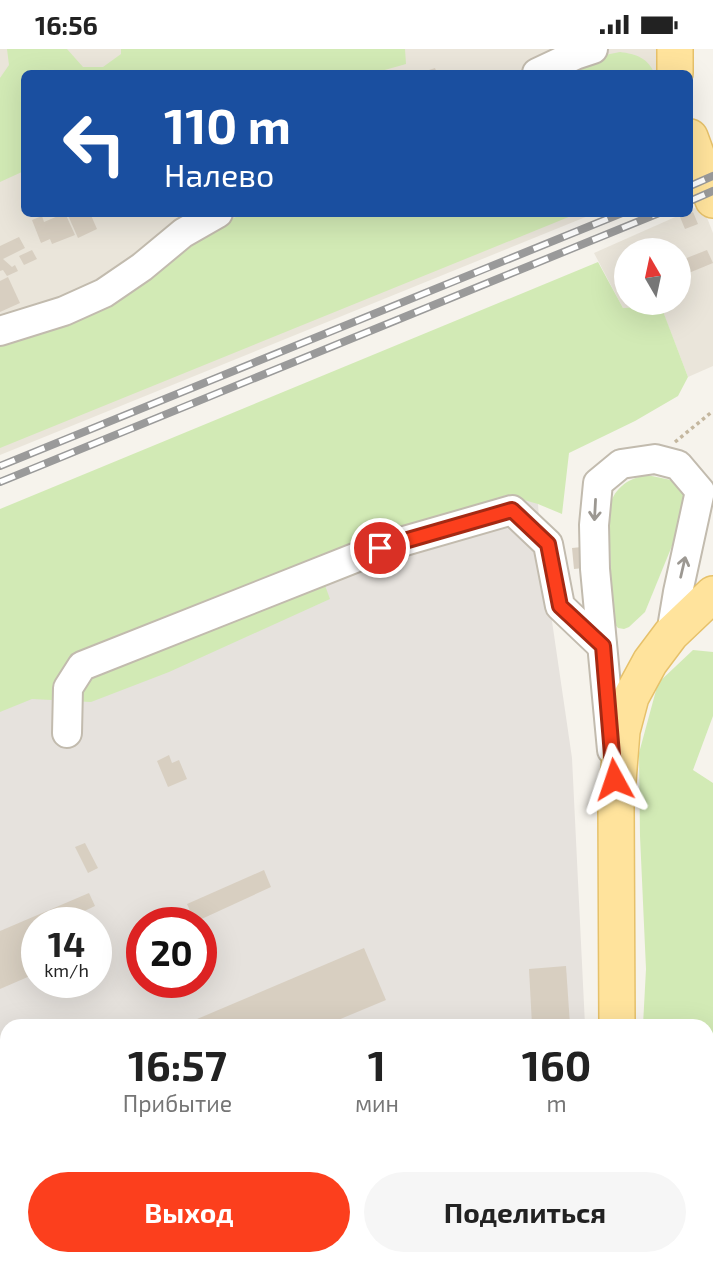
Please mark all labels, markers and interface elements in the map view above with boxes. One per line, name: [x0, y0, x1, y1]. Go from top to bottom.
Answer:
text: 16:56: [35, 9, 98, 40]
text: 110 m: [164, 95, 291, 154]
icon: left: [49, 98, 140, 189]
text: Налево: [164, 155, 274, 193]
north arrow: [614, 238, 691, 315]
map controls: [614, 238, 691, 315]
one-way arrow: [589, 499, 602, 522]
pin: [350, 518, 410, 578]
icon: arrive: [361, 529, 399, 567]
one-way arrow: [677, 556, 691, 579]
position arrow: [577, 742, 651, 816]
speed limit sign: 20: [126, 907, 217, 998]
text: 14: [48, 922, 85, 964]
text: km/h: [44, 959, 89, 981]
text: 16:57: [128, 1039, 227, 1089]
text: 1: [368, 1039, 386, 1089]
text: 160: [522, 1039, 591, 1089]
text: Прибытие: [123, 1089, 232, 1117]
text: мин: [355, 1089, 399, 1117]
text: m: [546, 1089, 567, 1117]
button: Выход: [28, 1172, 350, 1252]
button: Поделиться: [364, 1172, 686, 1252]

